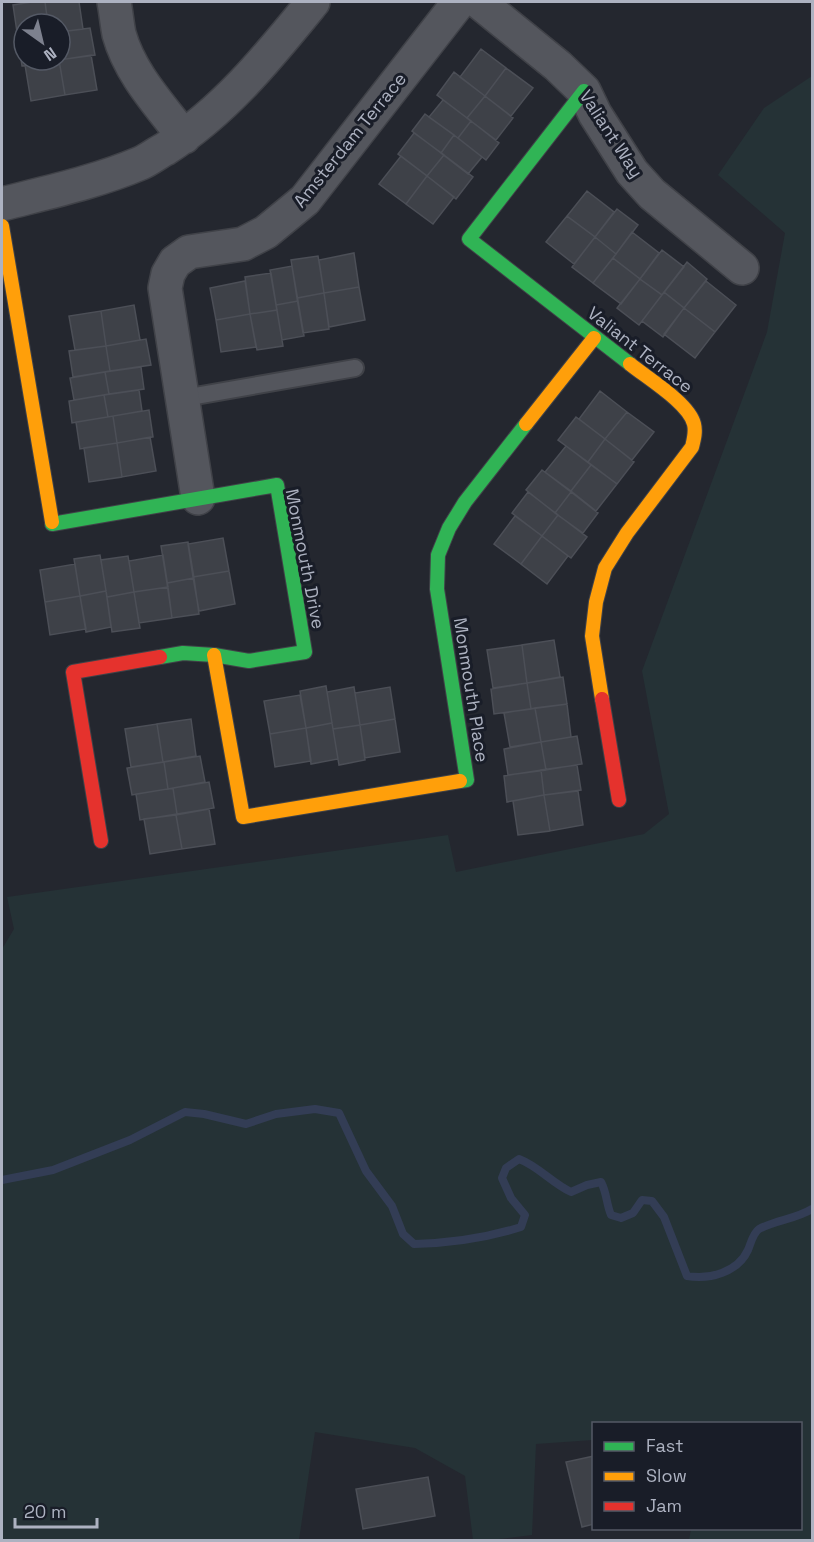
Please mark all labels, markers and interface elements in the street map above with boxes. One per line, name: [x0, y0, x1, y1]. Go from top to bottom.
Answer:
north arrow: [12, 12, 72, 72]
text: N: [40, 42, 60, 66]
street label: Amsterdam Terrace: [288, 68, 411, 212]
street label: Valiant Way: [574, 85, 648, 182]
street label: Valiant Terrace: [583, 301, 698, 398]
street label: Monmouth Drive: [281, 487, 330, 631]
street label: Monmouth Place: [449, 616, 494, 764]
legend: [592, 1422, 802, 1530]
text: Fast: [646, 1434, 683, 1457]
text: Slow: [646, 1464, 687, 1487]
scale bar: [15, 1491, 98, 1529]
text: Jam: [646, 1494, 682, 1517]
text: 20 m: [24, 1500, 67, 1523]

